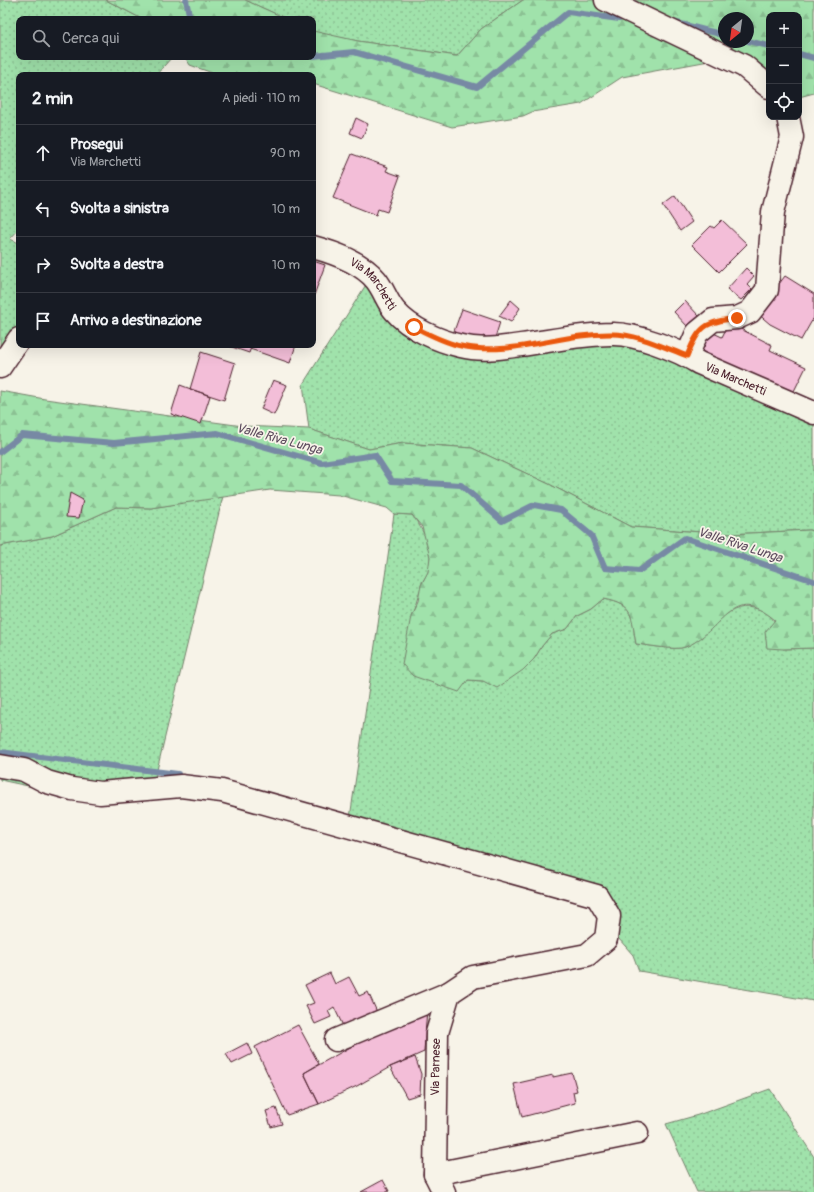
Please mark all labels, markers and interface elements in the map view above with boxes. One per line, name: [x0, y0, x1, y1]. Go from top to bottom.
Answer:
north arrow: [718, 12, 754, 48]
map controls: [766, 12, 802, 120]
button: +: [766, 12, 802, 48]
search box: [16, 16, 316, 60]
icon: search: [30, 27, 52, 49]
text: Cerca qui: [62, 29, 119, 48]
button: −: [766, 48, 802, 84]
button: locate: [766, 84, 802, 120]
text: 2 min: [32, 88, 73, 109]
text: A piedi · 110 m: [222, 90, 300, 106]
text: Prosegui: [70, 135, 123, 154]
icon: ahead: [32, 142, 54, 164]
text: 90 m: [270, 145, 300, 161]
text: Via Marchetti: [70, 154, 141, 170]
icon: left: [32, 198, 54, 220]
text: Svolta a sinistra: [70, 199, 169, 218]
text: 10 m: [272, 201, 300, 217]
icon: right: [32, 254, 54, 276]
street label: Via Marchetti: [347, 254, 399, 313]
text: Svolta a destra: [70, 255, 164, 274]
text: 10 m: [272, 257, 300, 273]
route end: [728, 309, 746, 327]
icon: arrive: [32, 310, 54, 332]
text: Arrivo a destinazione: [70, 311, 202, 330]
route start: [405, 318, 423, 336]
street label: Via Marchetti: [703, 359, 769, 399]
water label: Valle Riva Lunga: [234, 420, 324, 458]
water label: Valle Riva Lunga: [696, 524, 785, 567]
street label: Via Parnese: [428, 1038, 444, 1096]

